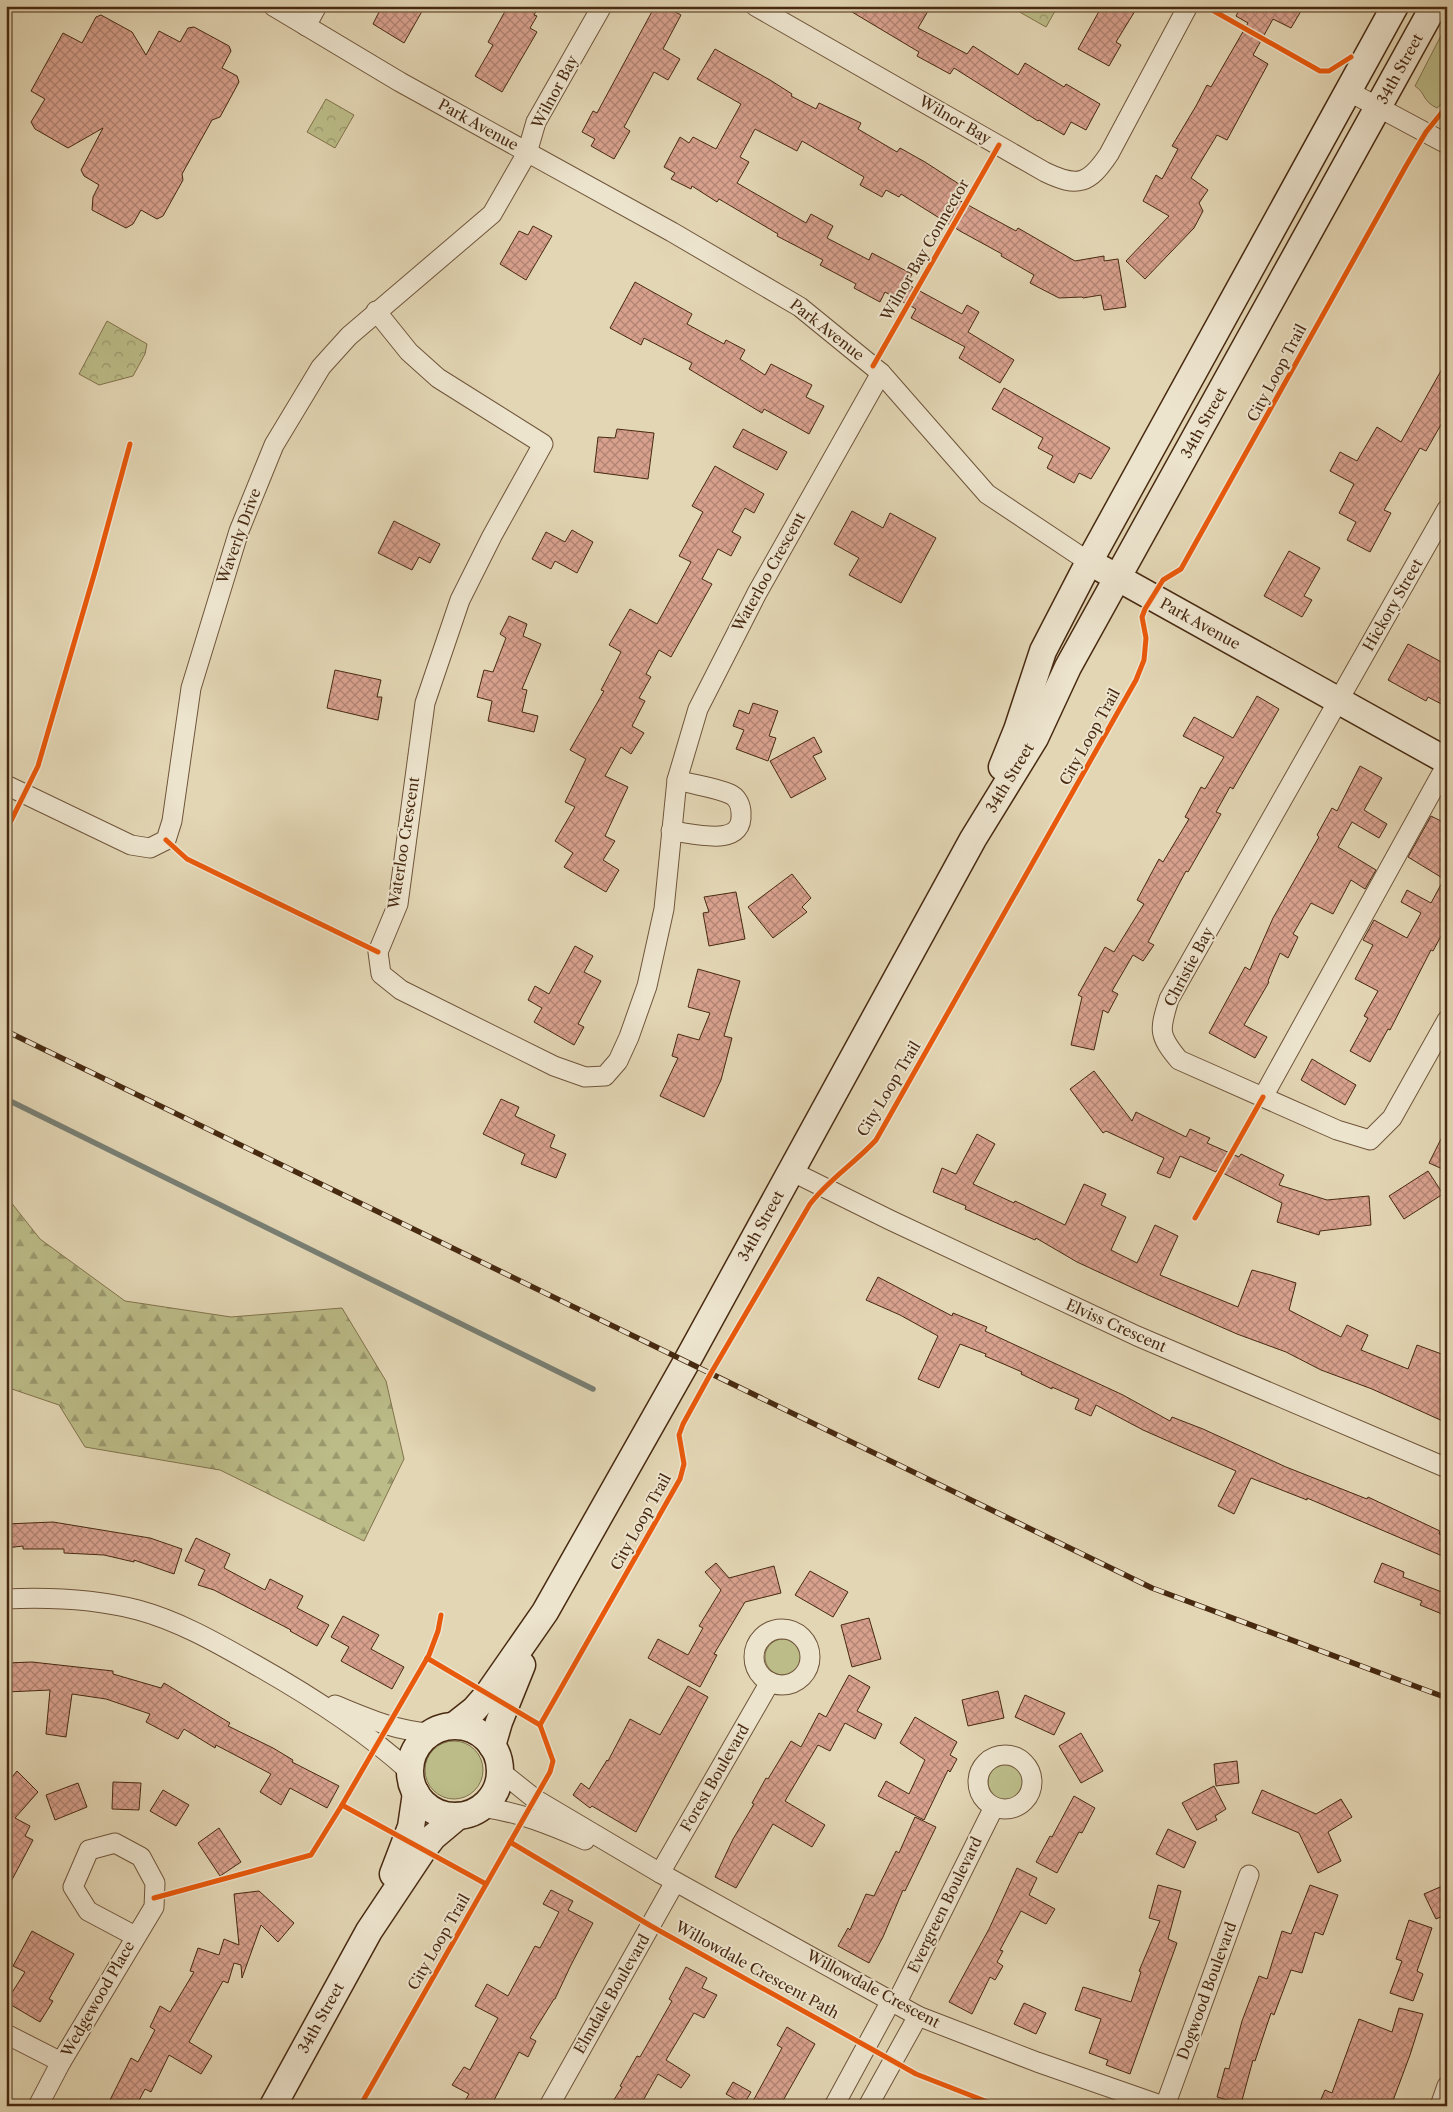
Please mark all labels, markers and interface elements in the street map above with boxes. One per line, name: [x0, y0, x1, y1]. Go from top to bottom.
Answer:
street label: 34th Street: [1372, 29, 1427, 108]
street label: Wilnor Bay: [527, 51, 582, 133]
street label: Wilnor Bay: [915, 91, 995, 148]
street label: Park Avenue: [435, 95, 522, 154]
street label: Wilnor Bay Connector: [876, 175, 973, 325]
street label: Park Avenue: [786, 295, 868, 364]
street label: City Loop Trail: [1243, 320, 1311, 425]
street label: 34th Street: [1176, 383, 1231, 462]
street label: Waverly Drive: [212, 485, 265, 587]
street label: Waterloo Crescent: [727, 508, 810, 636]
street label: Hickory Street: [1359, 555, 1427, 654]
street label: Park Avenue: [1157, 594, 1244, 653]
street label: City Loop Trail: [1055, 684, 1124, 789]
street label: 34th Street: [981, 739, 1038, 816]
street label: Waterloo Crescent: [384, 775, 423, 911]
street label: Christie Bay: [1160, 923, 1218, 1010]
street label: City Loop Trail: [853, 1037, 925, 1140]
street label: 34th Street: [733, 1186, 788, 1265]
street label: Elviss Crescent: [1063, 1295, 1170, 1356]
street label: City Loop Trail: [606, 1469, 675, 1574]
street label: Forest Boulevard: [676, 1721, 753, 1835]
street label: Evergreen Boulevard: [903, 1834, 986, 1976]
street label: City Loop Trail: [403, 1890, 474, 1993]
street label: Willowdale Crescent Path: [671, 1916, 843, 2023]
street label: Dogwood Boulevard: [1173, 1919, 1240, 2062]
street label: Elmdale Boulevard: [570, 1931, 654, 2057]
street label: Wedgewood Place: [56, 1937, 138, 2061]
street label: Willowdale Crescent: [802, 1945, 944, 2032]
street label: 34th Street: [293, 1978, 348, 2057]

